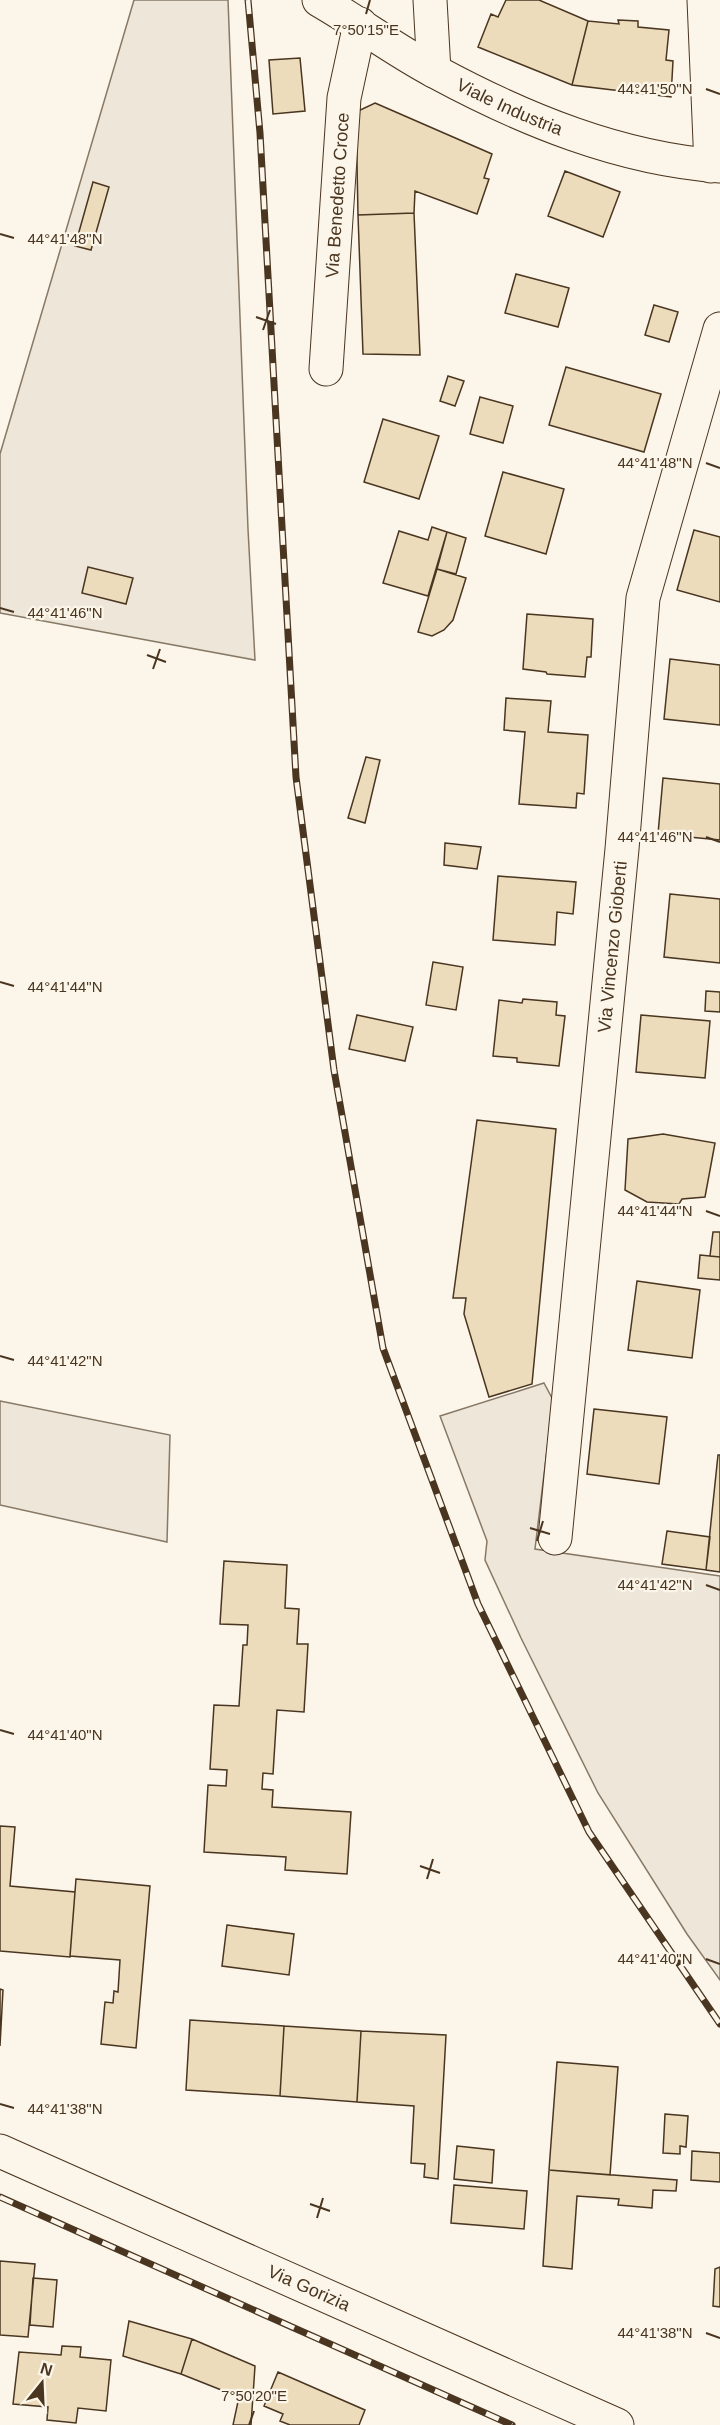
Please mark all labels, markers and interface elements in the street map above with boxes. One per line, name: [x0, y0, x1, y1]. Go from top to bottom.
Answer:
text: 7°50'15"E: [333, 21, 399, 38]
street label: Viale Industria: [453, 75, 566, 140]
text: 44°41'50"N: [617, 80, 693, 97]
street label: Via Benedetto Croce: [322, 112, 353, 279]
text: 44°41'48"N: [27, 230, 103, 247]
text: 44°41'48"N: [617, 454, 693, 471]
text: 44°41'46"N: [27, 604, 103, 621]
text: 44°41'46"N: [617, 828, 693, 845]
street label: Via Vincenzo Gioberti: [594, 860, 631, 1034]
text: 44°41'44"N: [27, 978, 103, 995]
text: 44°41'44"N: [617, 1202, 693, 1219]
text: 44°41'42"N: [27, 1352, 103, 1369]
text: 44°41'42"N: [617, 1576, 693, 1593]
text: 44°41'40"N: [27, 1726, 103, 1743]
text: 44°41'40"N: [617, 1950, 693, 1967]
text: 44°41'38"N: [27, 2100, 103, 2117]
street label: Via Gorizia: [265, 2261, 354, 2316]
text: 44°41'38"N: [617, 2324, 693, 2341]
north arrow: [12, 2353, 72, 2413]
text: N: [38, 2359, 55, 2379]
text: 7°50'20"E: [221, 2387, 287, 2404]

